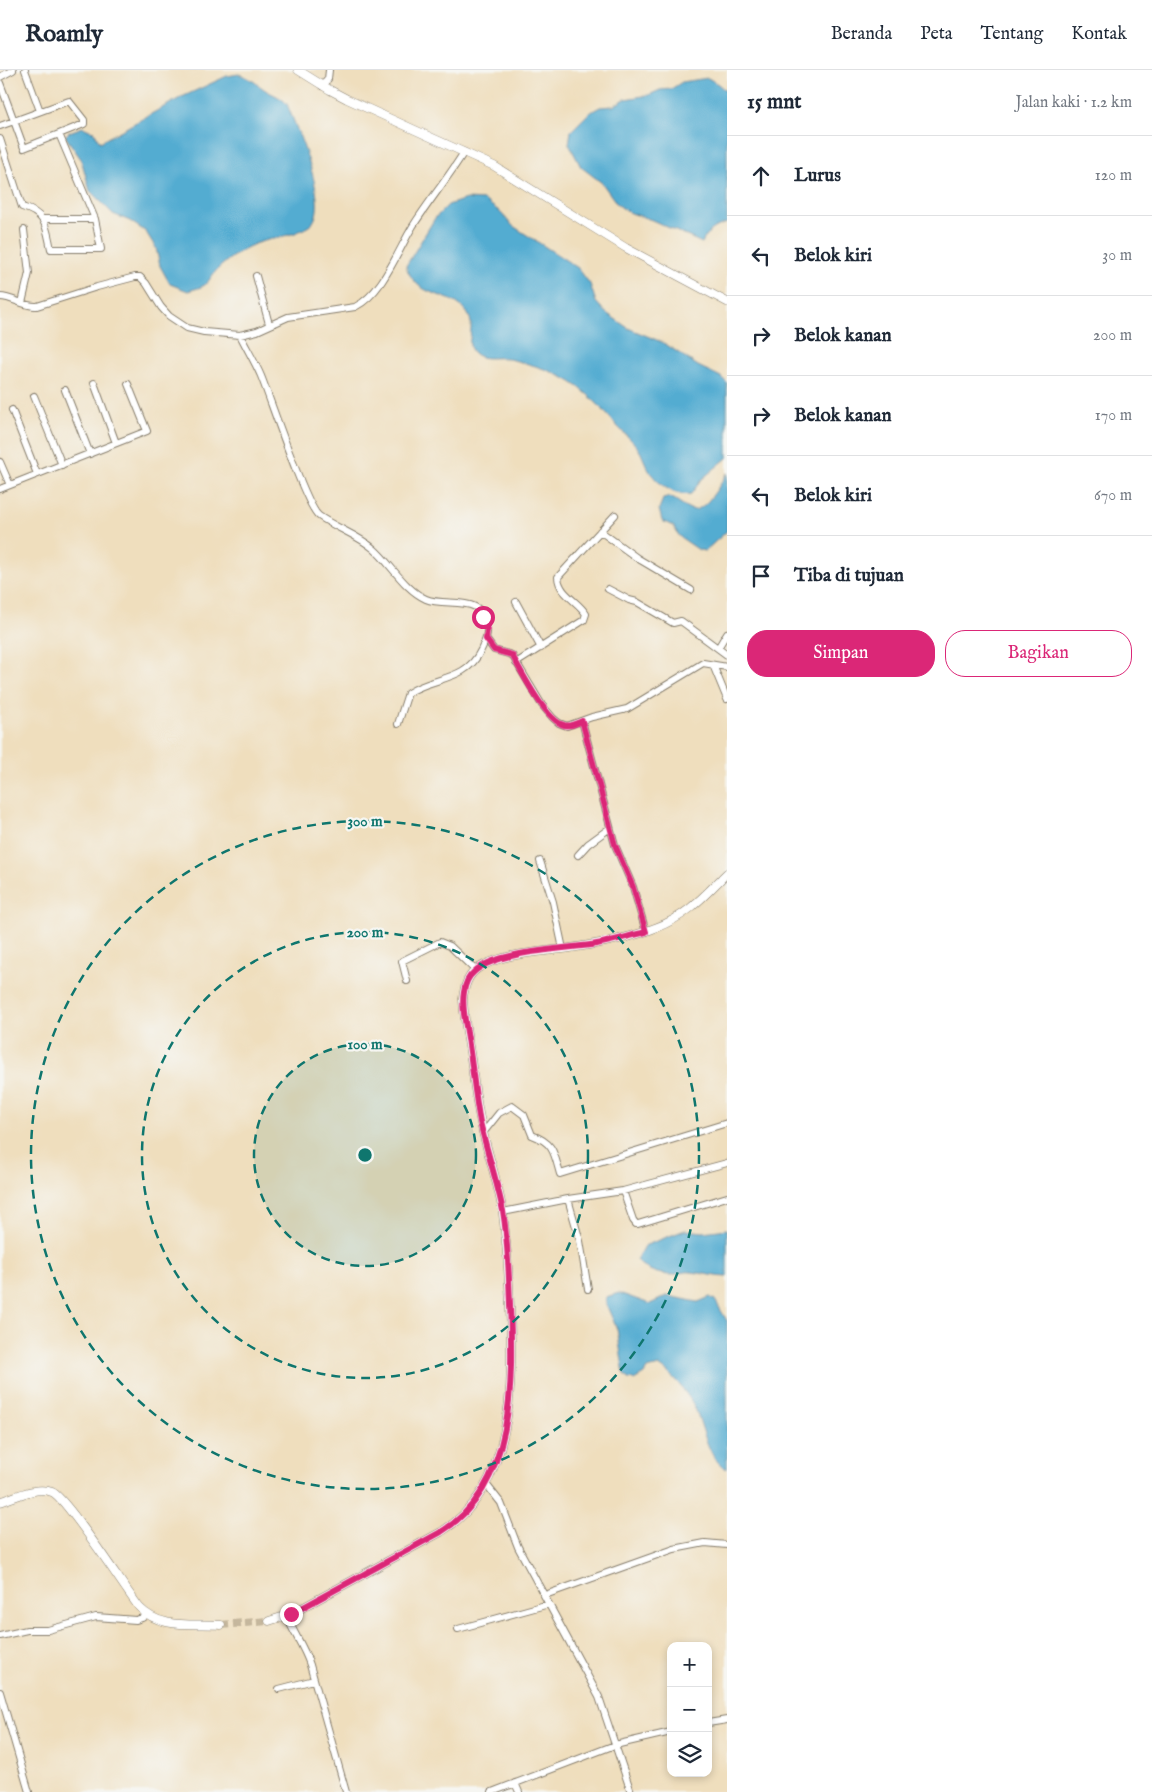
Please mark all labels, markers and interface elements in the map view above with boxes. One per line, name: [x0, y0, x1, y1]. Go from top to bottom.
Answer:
text: Roamly: [25, 19, 103, 50]
text: Beranda: [831, 23, 892, 46]
text: Peta: [920, 23, 953, 46]
text: Tentang: [981, 23, 1043, 46]
text: Kontak: [1071, 23, 1127, 46]
text: 15 mnt: [747, 89, 802, 116]
text: Jalan kaki · 1.2 km: [1016, 93, 1132, 113]
icon: ahead: [747, 162, 775, 190]
text: Lurus: [794, 164, 841, 188]
text: 120 m: [1095, 166, 1132, 186]
icon: left: [747, 242, 775, 270]
text: Belok kiri: [794, 244, 872, 268]
text: 30 m: [1102, 246, 1132, 266]
icon: right: [747, 322, 775, 350]
text: Belok kanan: [794, 324, 892, 348]
text: 200 m: [1093, 326, 1132, 346]
icon: right: [747, 402, 775, 430]
text: Belok kanan: [794, 404, 892, 428]
text: 170 m: [1095, 406, 1132, 426]
icon: left: [747, 482, 775, 510]
text: Belok kiri: [794, 484, 872, 508]
text: 670 m: [1094, 486, 1132, 506]
icon: arrive: [747, 562, 775, 590]
text: Tiba di tujuan: [794, 564, 904, 588]
route start: [472, 606, 495, 629]
button: Simpan: [747, 630, 935, 677]
button: Bagikan: [945, 630, 1132, 677]
text: 300 m: [347, 812, 383, 831]
text: 200 m: [347, 923, 384, 942]
text: 100 m: [347, 1035, 383, 1054]
centre of rings: [356, 1146, 374, 1164]
route end: [280, 1603, 303, 1626]
map controls: [667, 1642, 712, 1777]
button: +: [667, 1642, 712, 1687]
button: −: [667, 1687, 712, 1732]
button: layers: [667, 1732, 712, 1777]

